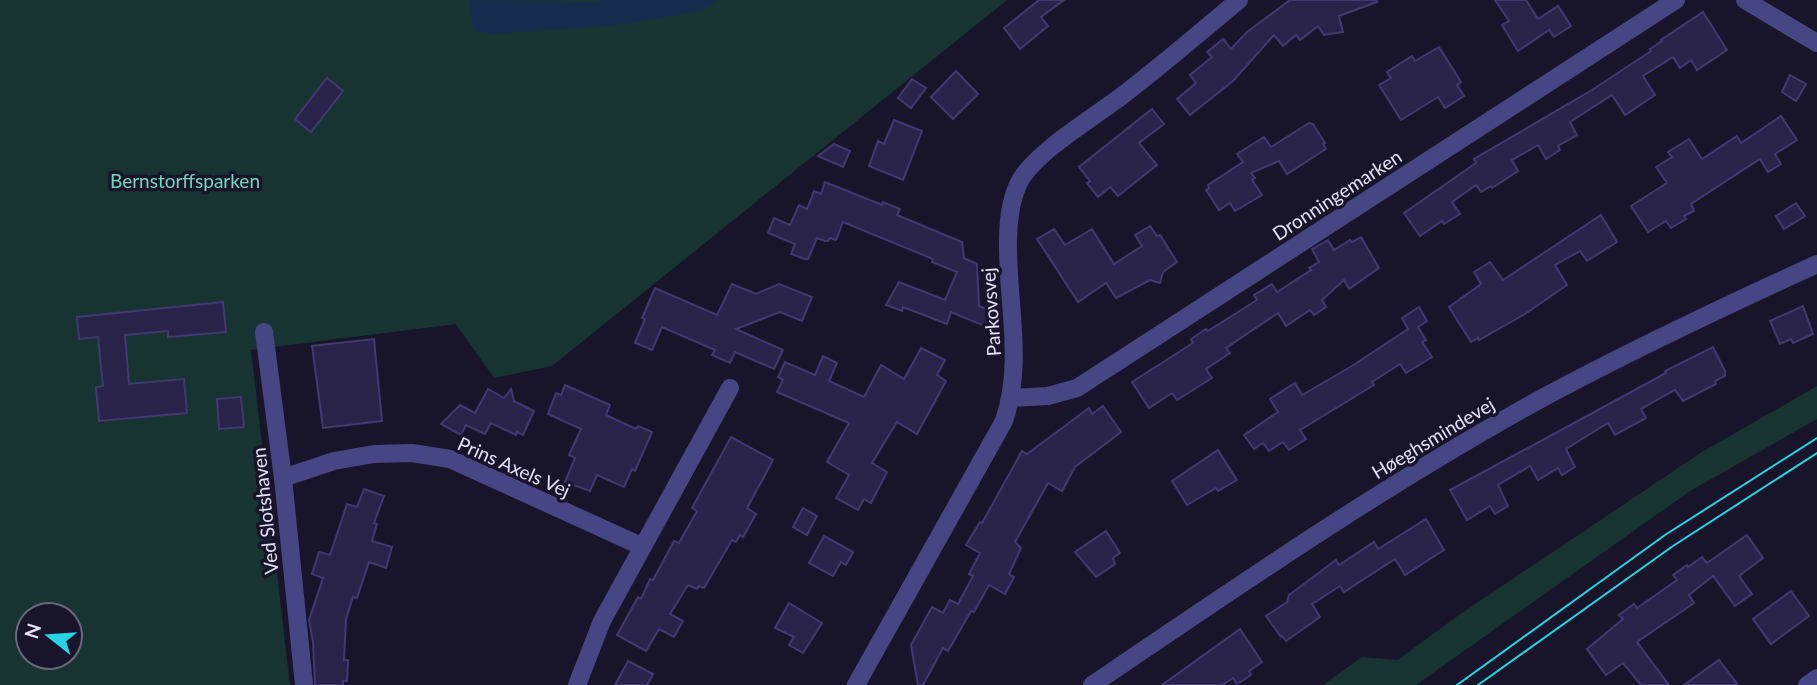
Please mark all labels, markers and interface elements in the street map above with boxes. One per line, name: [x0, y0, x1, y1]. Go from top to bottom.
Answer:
street label: Dronningemarken: [1268, 144, 1406, 245]
park label: Bernstorffsparken: [110, 169, 260, 192]
street label: Parkovsvej: [976, 267, 1005, 357]
street label: Høeghsmindevej: [1367, 392, 1498, 483]
street label: Prins Axels Vej: [454, 432, 574, 502]
street label: Ved Slotshaven: [246, 447, 283, 576]
north arrow: [14, 601, 84, 671]
text: N: [19, 621, 45, 641]

